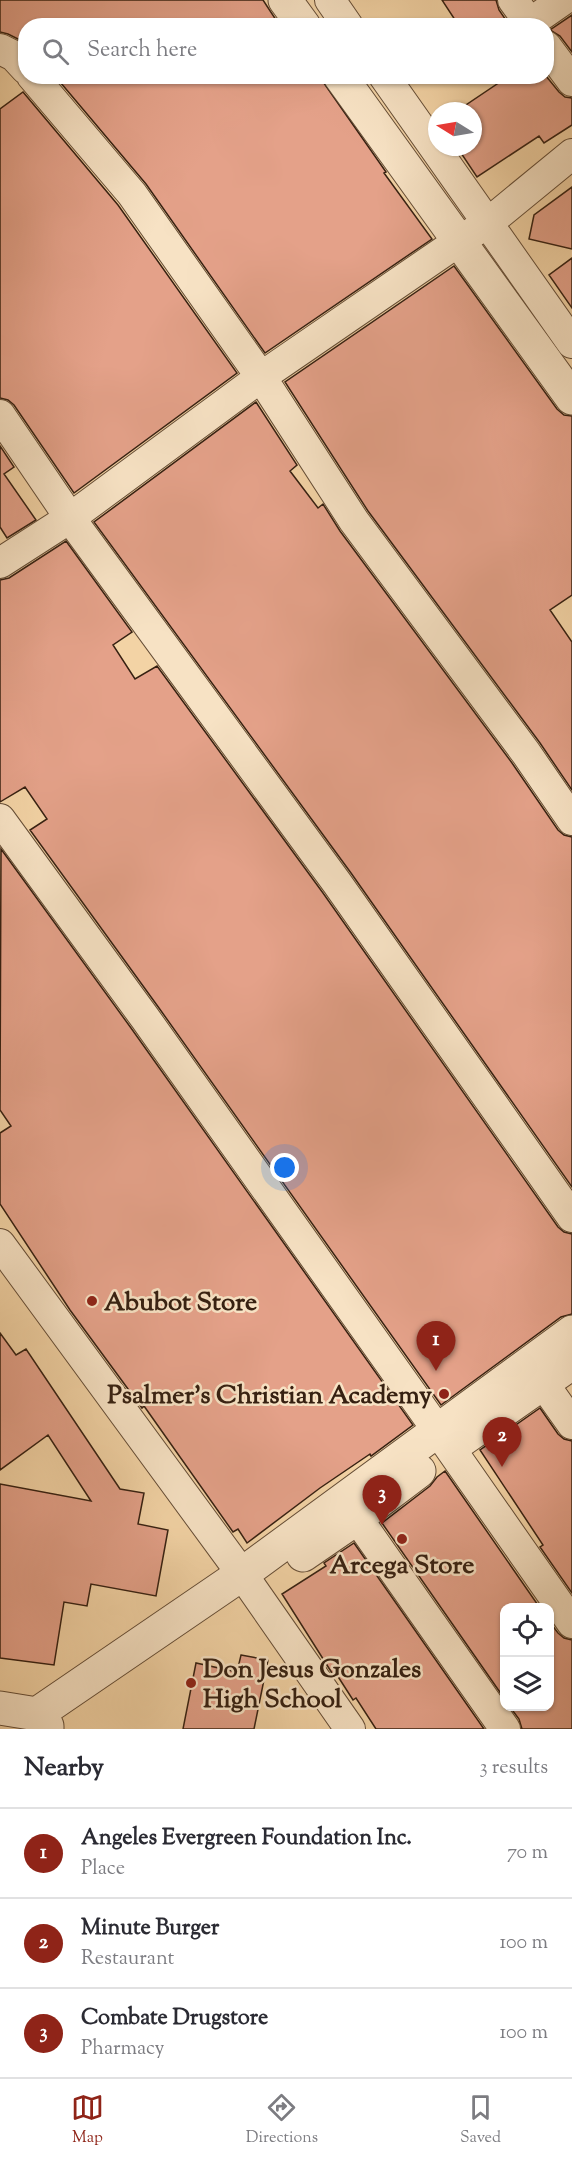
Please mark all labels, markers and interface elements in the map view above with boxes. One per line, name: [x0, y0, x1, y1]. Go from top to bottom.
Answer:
search box: [18, 18, 554, 84]
icon: search: [39, 35, 72, 68]
text: Search here: [87, 35, 197, 67]
north arrow: [428, 102, 482, 156]
your location: [270, 1153, 299, 1182]
place label: Abubot Store: [104, 1285, 257, 1322]
marker: Abubot Store: [85, 1294, 99, 1308]
pin: 1: [416, 1322, 456, 1371]
place label: Psalmer's Christian Academy: [107, 1378, 432, 1415]
marker: Psalmer's Christian Academy: [437, 1387, 451, 1401]
pin: 2: [482, 1418, 522, 1467]
pin: 3: [362, 1476, 401, 1525]
marker: Arcega Store: [395, 1532, 409, 1546]
place label: Arcega Store: [330, 1548, 474, 1585]
map controls: [500, 1603, 554, 1711]
button: locate: [500, 1603, 554, 1657]
place label: Don Jesus Gonzales High School: [203, 1652, 421, 1719]
button: layers: [500, 1657, 554, 1711]
marker: Don Jesus Gonzales High School: [184, 1676, 198, 1690]
text: Nearby: [24, 1750, 104, 1787]
text: 3 results: [479, 1754, 548, 1783]
text: Angeles Evergreen Foundation Inc.: [81, 1823, 412, 1855]
text: 1: [40, 1839, 47, 1868]
text: 70 m: [507, 1839, 548, 1868]
text: Place: [81, 1855, 125, 1884]
text: Minute Burger: [81, 1913, 219, 1945]
text: 2: [39, 1929, 48, 1958]
text: 100 m: [499, 1929, 548, 1958]
text: Restaurant: [81, 1945, 174, 1974]
text: Combate Drugstore: [81, 2003, 268, 2035]
text: 3: [39, 2019, 48, 2048]
text: 100 m: [499, 2019, 548, 2048]
text: Pharmacy: [81, 2035, 164, 2064]
tab: Map: [71, 2091, 104, 2150]
tab: Directions: [246, 2091, 318, 2150]
tab: Saved: [460, 2091, 501, 2150]

